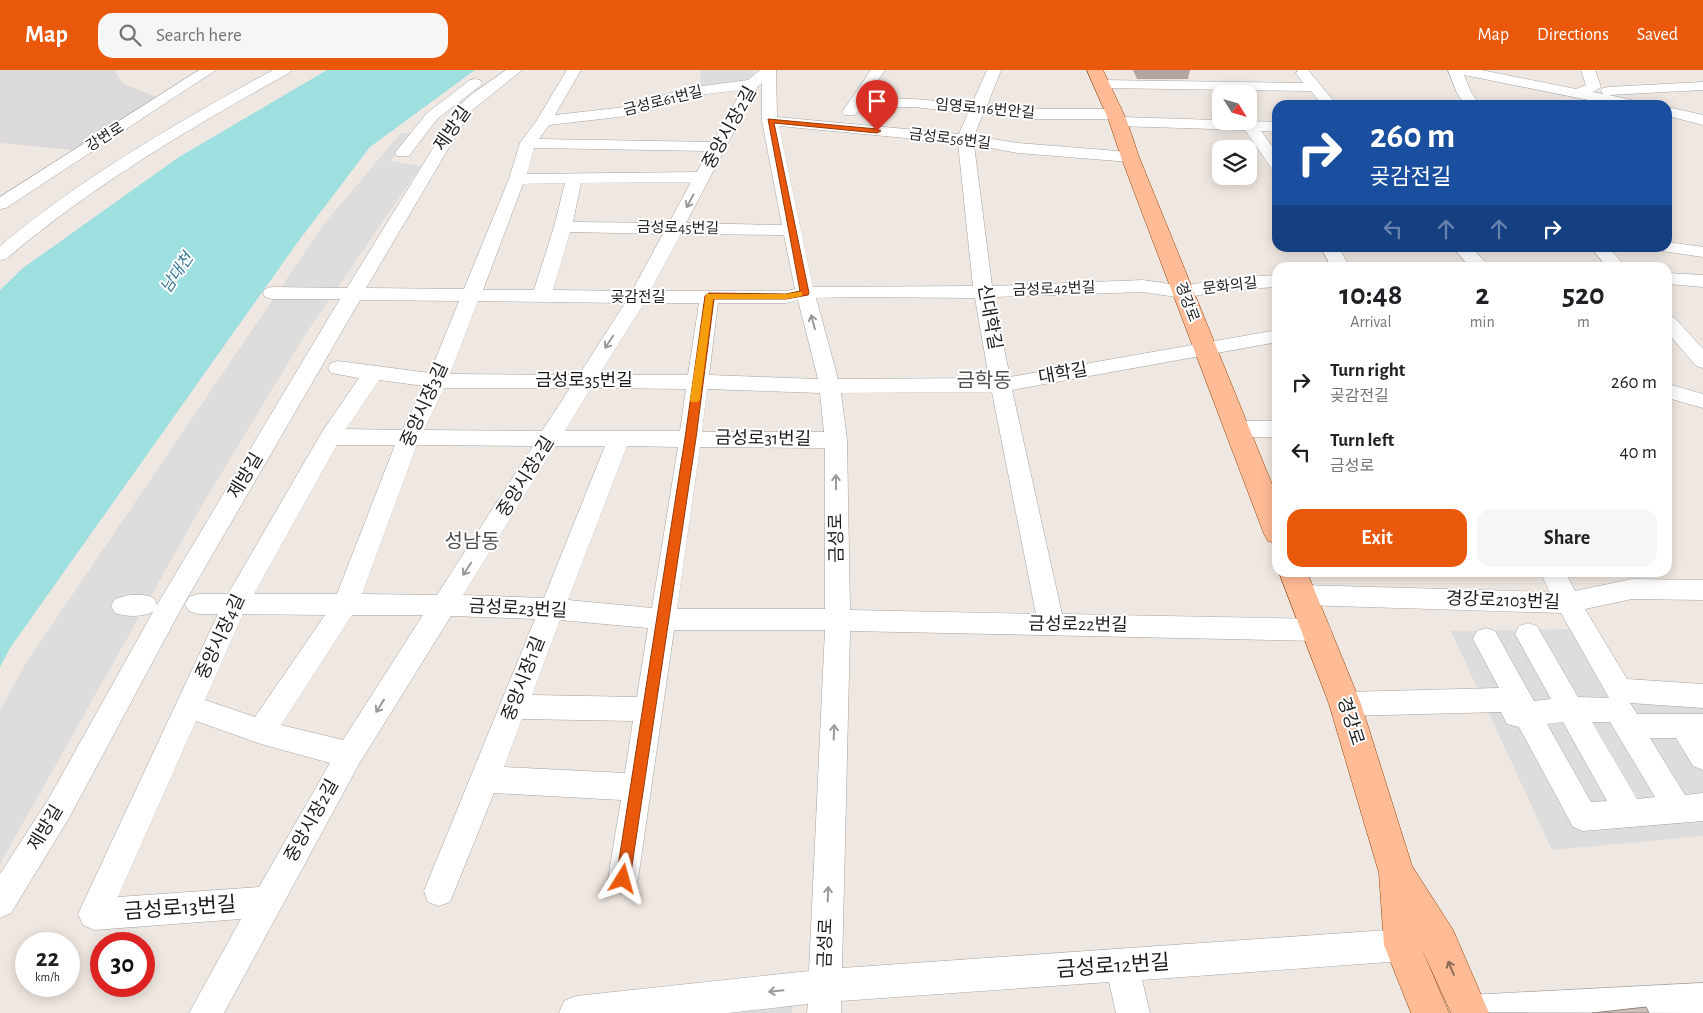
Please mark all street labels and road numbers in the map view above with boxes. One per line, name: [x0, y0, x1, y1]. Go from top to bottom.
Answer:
street label: 금성로61번길: [622, 83, 704, 118]
street label: 중앙시장2길: [698, 83, 760, 172]
street label: 임영로116번안길: [934, 96, 1036, 121]
street label: 제방길: [430, 102, 475, 155]
street label: 강변로: [83, 119, 127, 154]
street label: 금성로56번길: [908, 126, 992, 151]
street label: 금성로45번길: [637, 219, 719, 236]
street label: 문화의길: [1202, 274, 1258, 297]
street label: 금성로42번길: [1012, 279, 1096, 298]
street label: 경강로: [1173, 280, 1202, 324]
street label: 신대학길: [974, 283, 1005, 351]
street label: 곶감전길: [610, 289, 666, 305]
street label: 중앙시장3길: [397, 359, 452, 450]
street label: 대학길: [1037, 360, 1089, 387]
street label: 금성로35번길: [535, 371, 633, 390]
street label: 금성로31번길: [715, 428, 811, 449]
street label: 중앙시장2길: [493, 433, 558, 520]
street label: 제방길: [224, 449, 267, 502]
street label: 금성로: [827, 513, 846, 563]
street label: 경강로2103번길: [1446, 588, 1560, 612]
street label: 중앙시장4길: [192, 591, 248, 682]
street label: 금성로23번길: [468, 596, 568, 621]
street label: 금성로22번길: [1028, 614, 1128, 635]
street label: 중앙시장1길: [498, 634, 548, 724]
street label: 경강로: [1334, 694, 1368, 747]
street label: 중앙시장2길: [280, 776, 342, 865]
street label: 제방길: [24, 801, 67, 854]
street label: 금성로13번길: [123, 893, 237, 922]
street label: 금성로: [815, 918, 836, 968]
street label: 금성로12번길: [1056, 951, 1170, 980]

